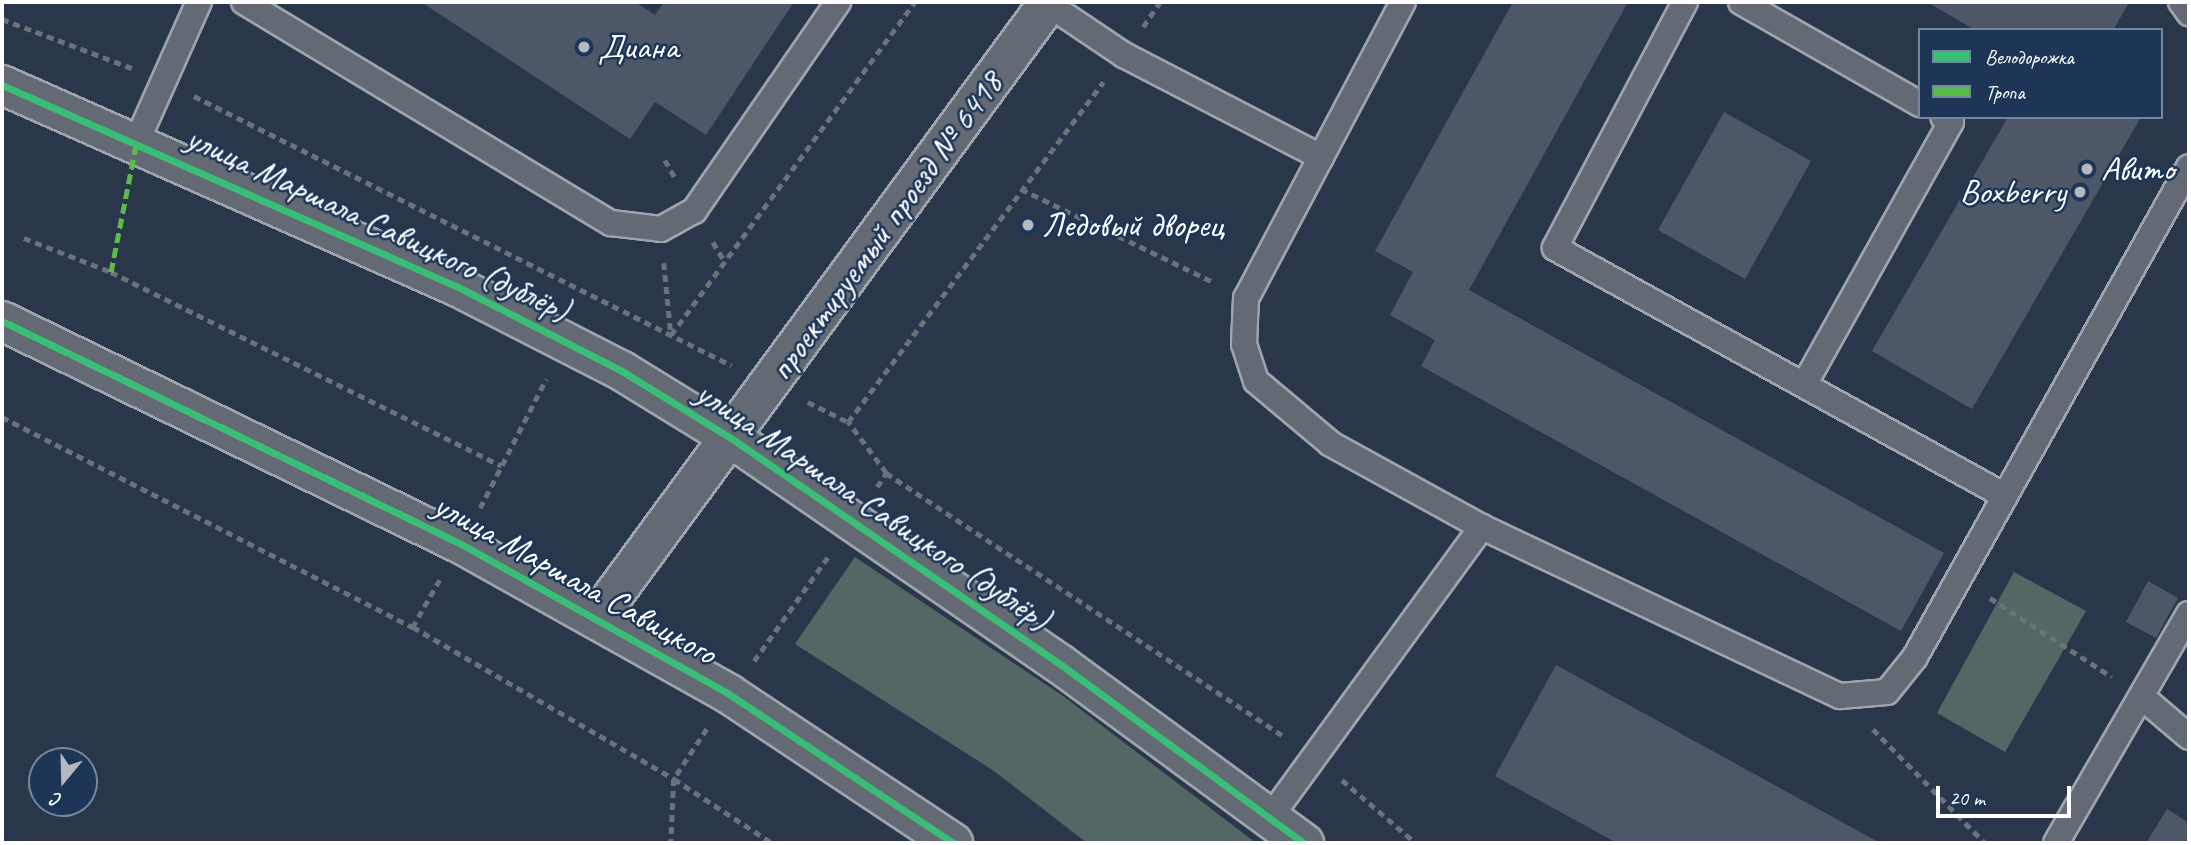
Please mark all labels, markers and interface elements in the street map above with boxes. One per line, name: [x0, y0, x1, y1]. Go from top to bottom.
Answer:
place label: Диана: [598, 26, 678, 68]
legend: [1918, 28, 2163, 119]
marker: Диана: [576, 39, 592, 55]
text: Велодорожка: [1985, 44, 2074, 70]
street label: проектируемый проезд № 6418: [760, 63, 1012, 389]
text: Тропа: [1985, 79, 2025, 105]
street label: улица Маршала Савицкого (дублёр): [181, 117, 575, 331]
place label: Авито: [2101, 148, 2174, 190]
marker: Авито: [2079, 161, 2095, 177]
place label: Boxberry: [1960, 171, 2066, 213]
marker: Boxberry: [2072, 184, 2088, 200]
place label: Ледовый дворец: [1042, 204, 1223, 246]
marker: Ледовый дворец: [1020, 217, 1036, 233]
street label: улица Маршала Савицкого (дублёр): [689, 372, 1057, 640]
street label: улица Маршала Савицкого: [427, 484, 723, 674]
north arrow: [28, 747, 98, 817]
scale bar: [1939, 772, 2074, 816]
text: 20 m: [1949, 785, 1985, 811]
text: С: [48, 787, 65, 813]

